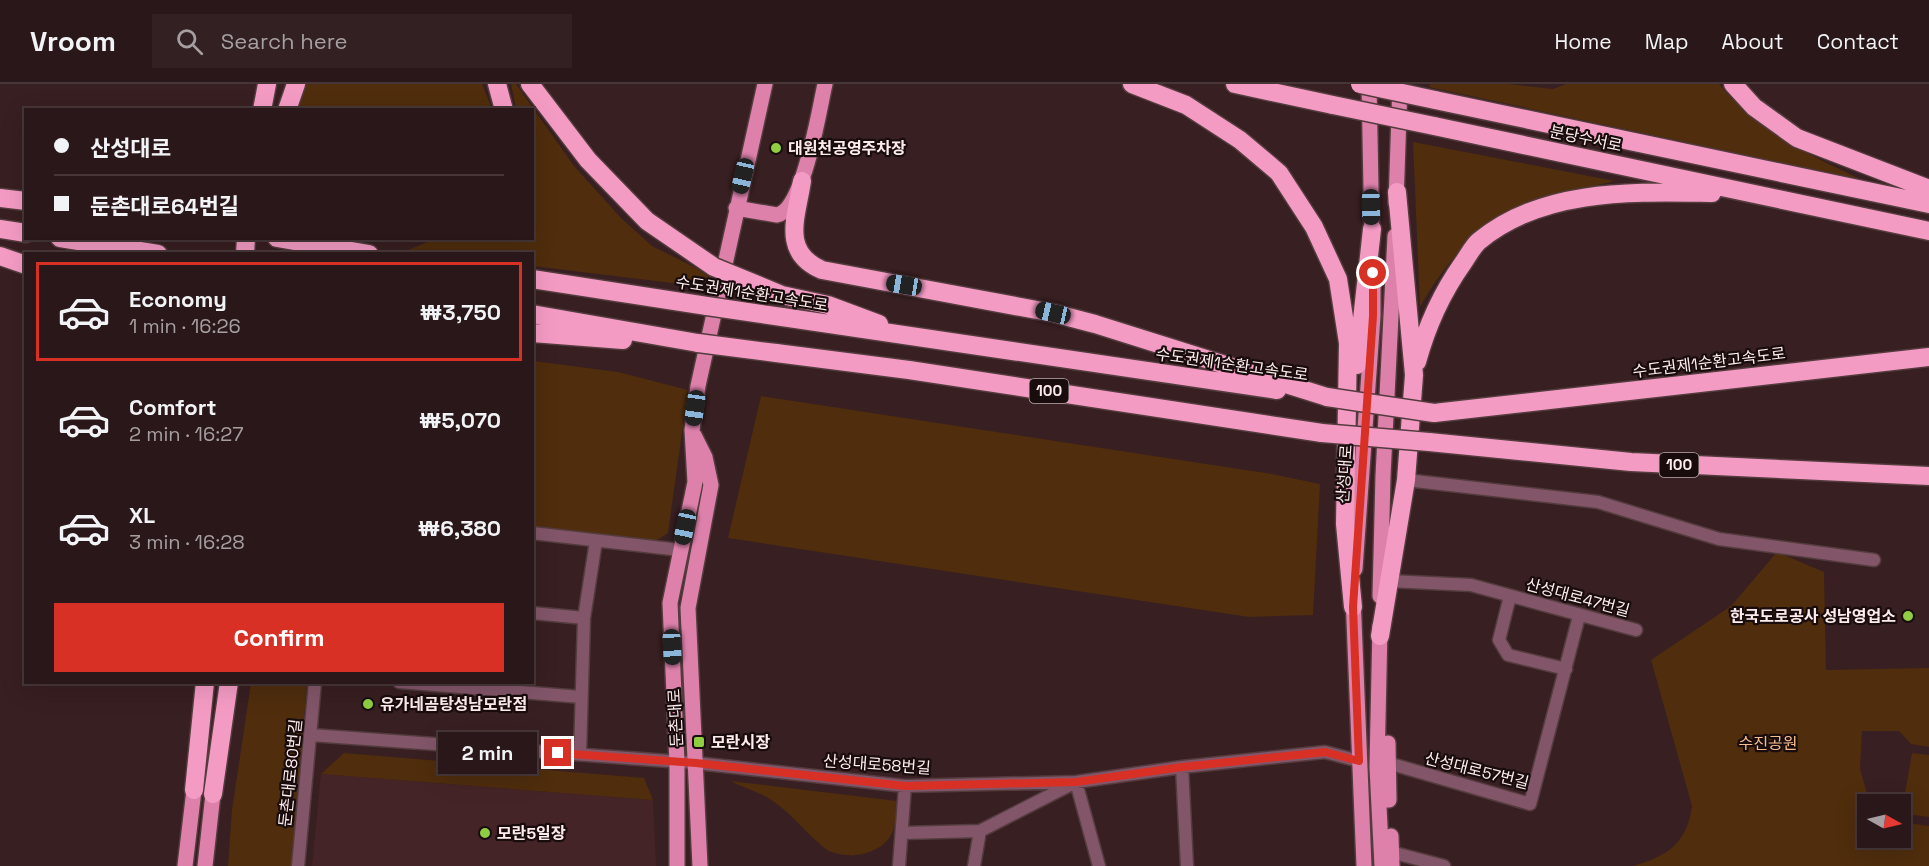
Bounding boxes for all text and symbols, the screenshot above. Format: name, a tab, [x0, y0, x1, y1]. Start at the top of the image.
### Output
search box	[152, 14, 572, 68]
text: Vroom	[30, 23, 116, 59]
icon: search	[173, 25, 206, 58]
text: Search here	[221, 27, 348, 55]
text: Home	[1554, 28, 1612, 55]
text: Map	[1645, 28, 1689, 55]
text: About	[1722, 28, 1784, 55]
text: Contact	[1817, 28, 1899, 55]
street label: 분당수서로	[1548, 121, 1624, 156]
text: 산성대로	[90, 134, 171, 162]
place label: 대원천공영주차장	[788, 138, 906, 159]
marker: 대원천공영주차장	[769, 141, 783, 155]
car	[730, 156, 756, 196]
car	[1362, 189, 1380, 225]
text: 둔촌대로64번길	[90, 192, 239, 220]
route start	[1359, 259, 1386, 286]
street label: 수도권제1순환고속도로	[674, 271, 830, 316]
car	[885, 273, 923, 297]
icon: car	[57, 285, 111, 339]
text: Economy	[129, 285, 227, 313]
text: ₩3,750	[420, 298, 501, 326]
car	[1033, 300, 1073, 326]
text: 1 min · 16:26	[129, 313, 241, 339]
street label: 수도권제1순환고속도로	[1154, 343, 1310, 386]
street label: 수도권제1순환고속도로	[1631, 343, 1787, 382]
road number: 100	[1030, 379, 1068, 403]
car	[684, 389, 706, 427]
icon: car	[57, 393, 111, 447]
text: Comfort	[129, 393, 217, 421]
text: ₩5,070	[419, 406, 501, 434]
text: 2 min · 16:27	[129, 421, 243, 447]
street label: 산성대로	[1332, 444, 1357, 504]
road number: 100	[1660, 453, 1698, 477]
icon: car	[57, 501, 111, 555]
text: XL	[129, 501, 155, 529]
car	[672, 508, 698, 546]
text: ₩6,380	[418, 514, 501, 542]
text: 3 min · 16:28	[129, 529, 245, 555]
street label: 산성대로47번길	[1524, 574, 1632, 621]
button: Confirm	[54, 603, 504, 672]
place label: 한국도로공사 성남영업소	[1730, 606, 1896, 627]
marker: 한국도로공사 성남영업소	[1901, 609, 1915, 623]
car	[662, 629, 682, 665]
street label: 둔촌대로	[663, 688, 688, 748]
place label: 유가네곰탕성남모란점	[380, 694, 527, 715]
marker: 유가네곰탕성남모란점	[361, 697, 375, 711]
street label: 둔촌대로80번길	[274, 718, 307, 828]
callout: 2 min	[438, 732, 537, 774]
place label: 모란시장	[711, 732, 770, 753]
park label: 수진공원	[1739, 733, 1797, 754]
marker: 모란시장	[692, 735, 706, 749]
route end	[544, 739, 571, 766]
text: 2 min	[462, 740, 513, 766]
street label: 산성대로57번길	[1423, 747, 1531, 794]
street label: 산성대로58번길	[822, 750, 932, 779]
north arrow	[1857, 794, 1911, 848]
map controls	[1857, 794, 1911, 848]
place label: 모란5일장	[497, 823, 566, 844]
marker: 모란5일장	[478, 826, 492, 840]

